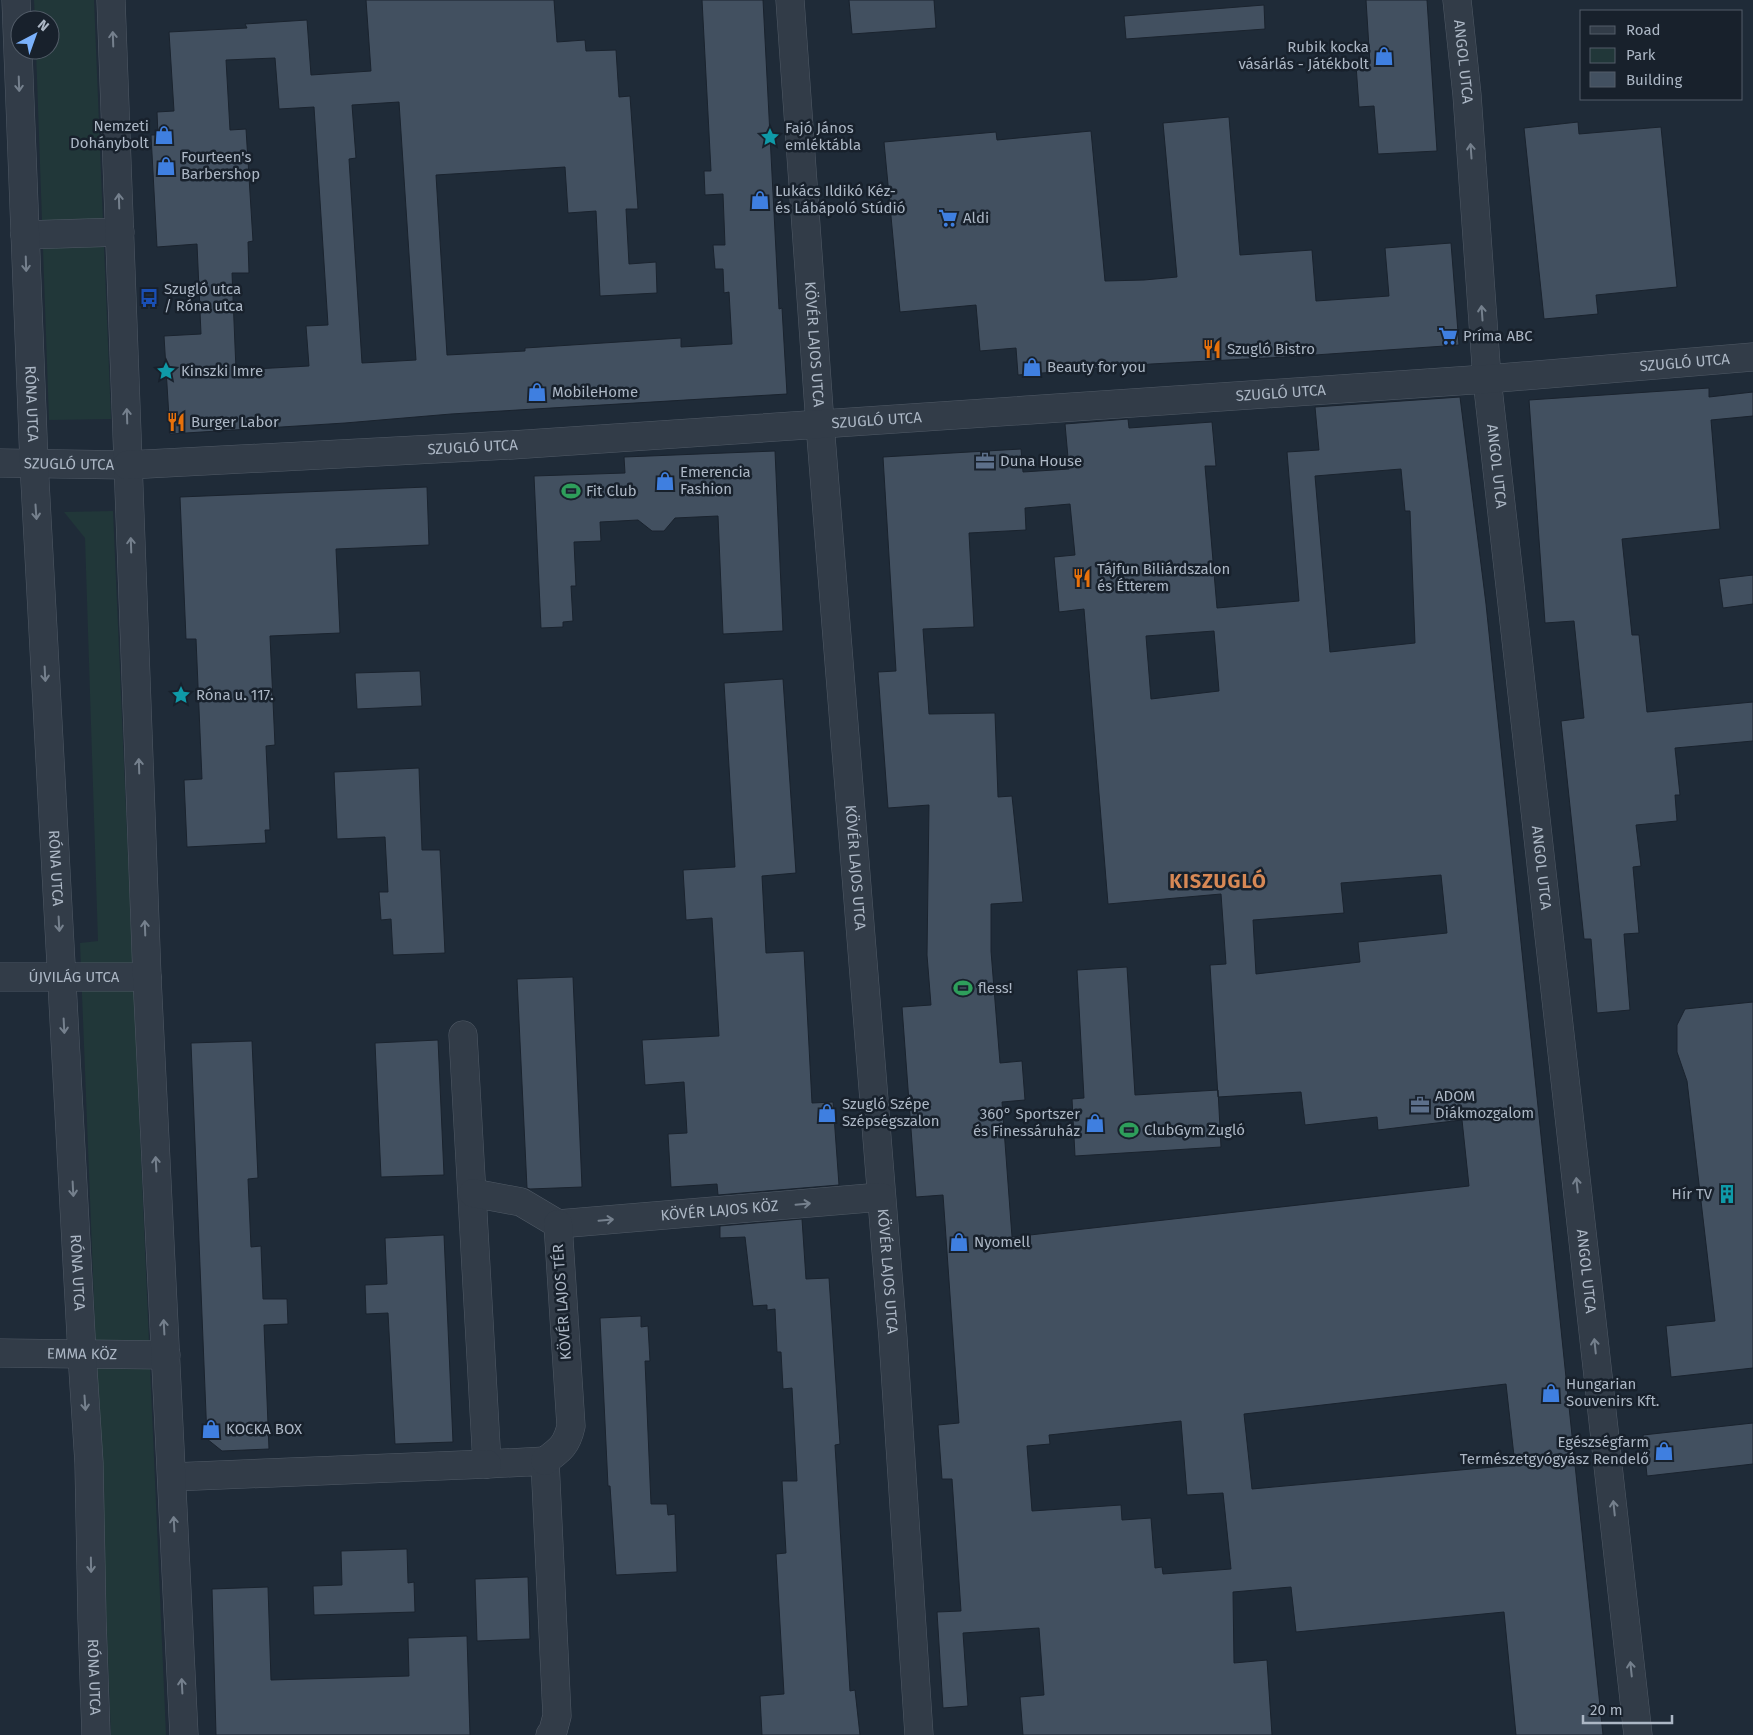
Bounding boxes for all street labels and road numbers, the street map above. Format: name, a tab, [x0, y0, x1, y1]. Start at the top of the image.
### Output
street label: ANGOL UTCA	[1450, 19, 1477, 105]
street label: KÖVÉR LAJOS UTCA	[801, 281, 828, 408]
street label: SZUGLÓ UTCA	[1639, 350, 1731, 375]
street label: RÓNA UTCA	[21, 365, 42, 443]
street label: SZUGLÓ UTCA	[1235, 381, 1327, 405]
street label: SZUGLÓ UTCA	[831, 408, 923, 432]
street label: ANGOL UTCA	[1483, 423, 1510, 510]
street label: SZUGLÓ UTCA	[427, 436, 519, 458]
street label: SZUGLÓ UTCA	[24, 454, 115, 474]
street label: KÖVÉR LAJOS UTCA	[841, 804, 869, 931]
street label: ANGOL UTCA	[1528, 825, 1555, 911]
street label: RÓNA UTCA	[45, 829, 67, 907]
street label: ÚJVILÁG UTCA	[29, 968, 120, 986]
street label: KÖVÉR LAJOS KÖZ	[660, 1197, 779, 1224]
street label: KÖVÉR LAJOS UTCA	[874, 1208, 902, 1335]
street label: ANGOL UTCA	[1573, 1228, 1600, 1315]
street label: RÓNA UTCA	[67, 1234, 89, 1311]
street label: KÖVÉR LAJOS TÉR	[549, 1243, 575, 1361]
street label: EMMA KÖZ	[47, 1345, 117, 1363]
street label: RÓNA UTCA	[84, 1639, 104, 1716]

